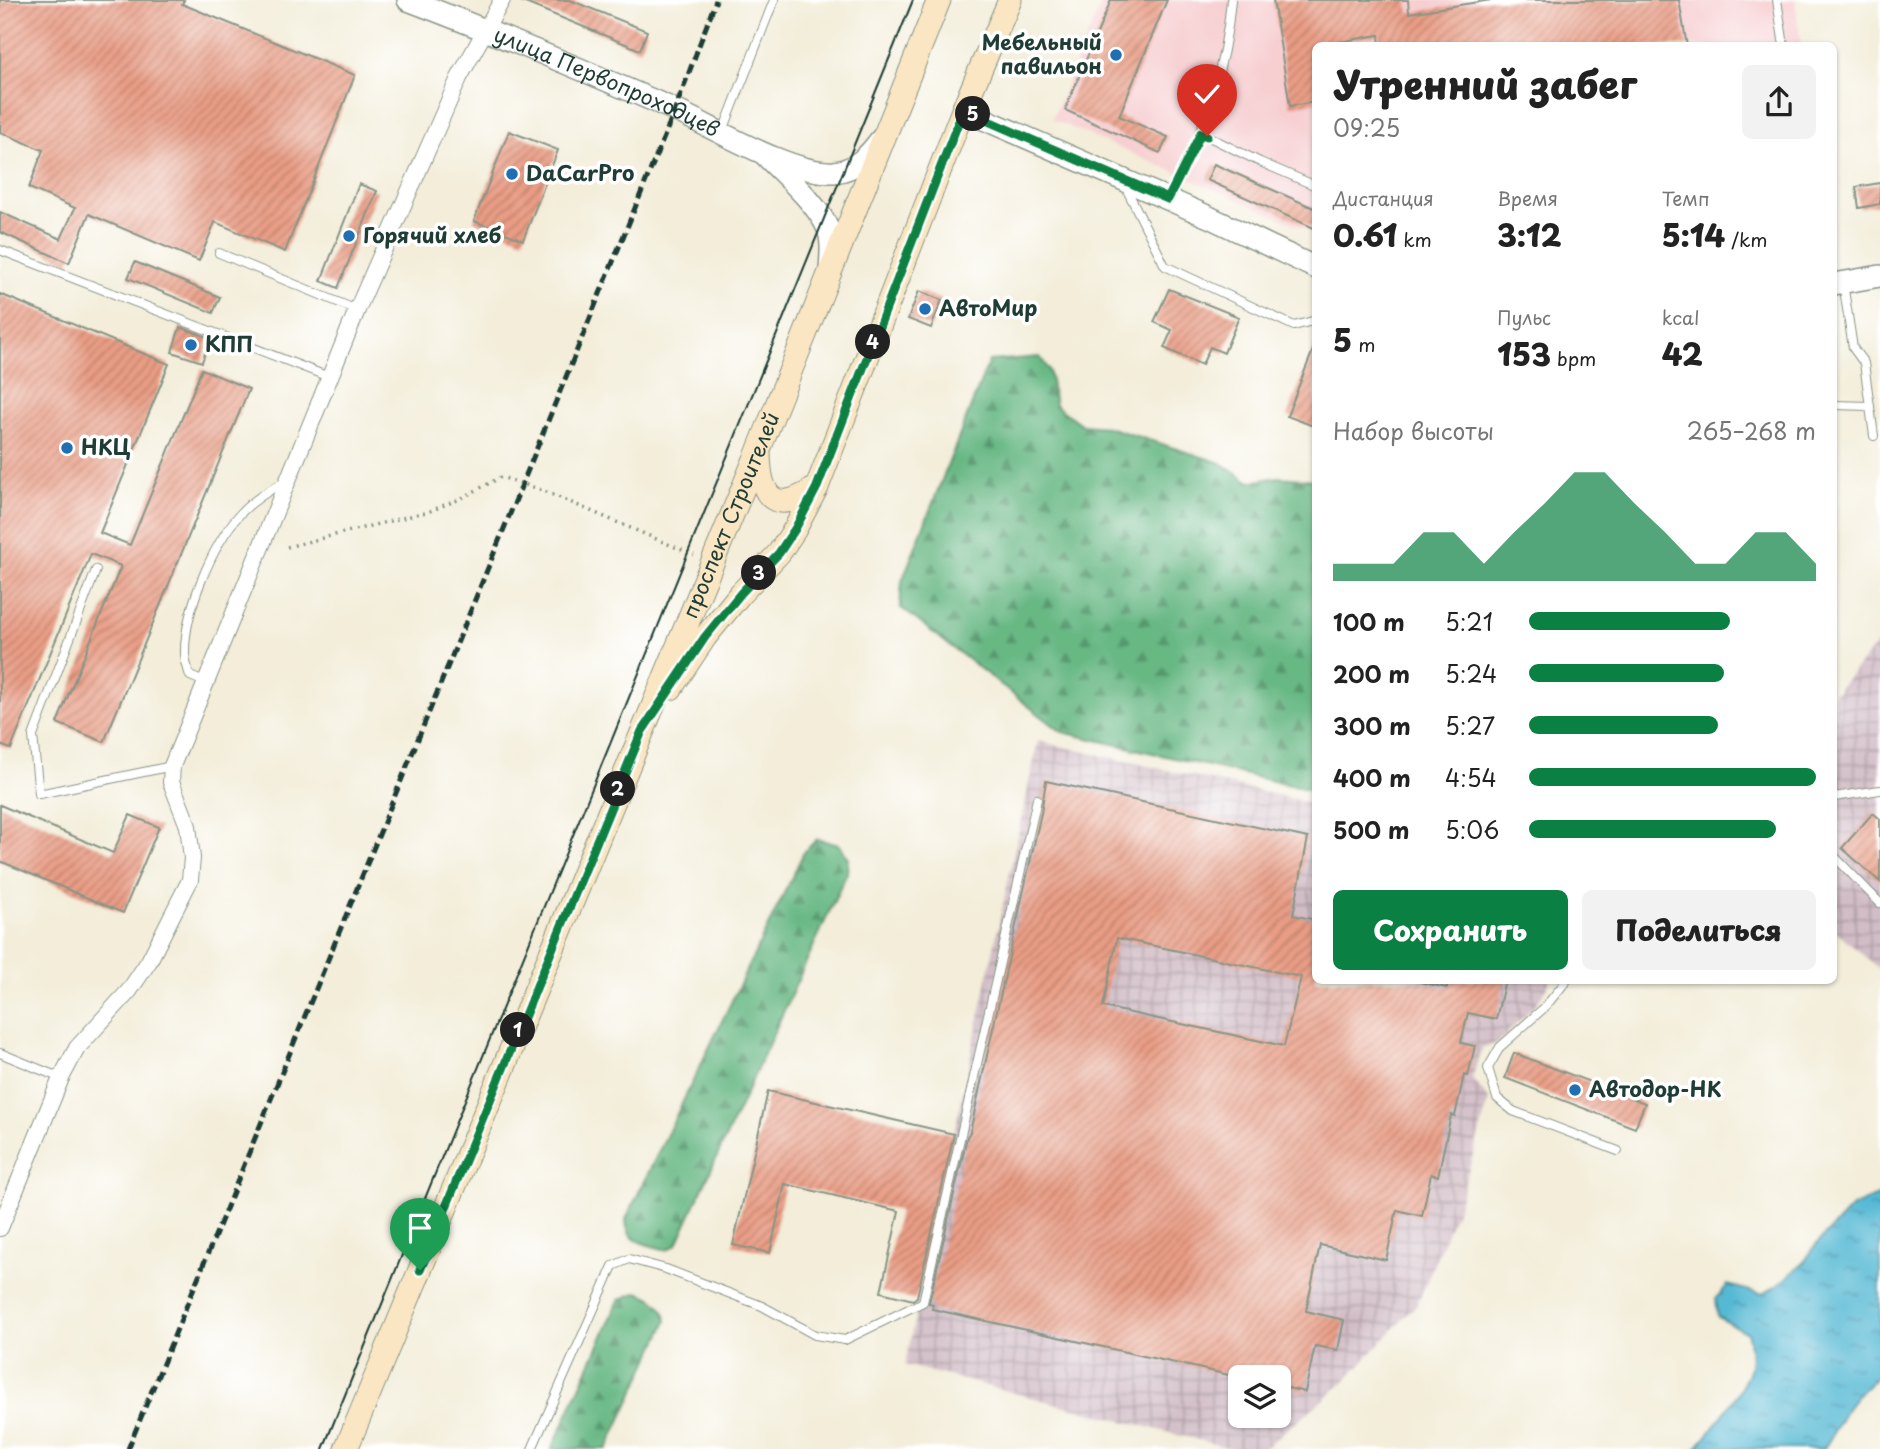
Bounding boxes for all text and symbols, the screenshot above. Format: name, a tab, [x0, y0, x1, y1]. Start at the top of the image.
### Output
street label: улица Первопроходцев	[489, 17, 726, 144]
place label: Мебельный павильон	[982, 25, 1102, 81]
marker: Мебельный павильон	[1108, 47, 1124, 63]
text: Утренний забег	[1333, 55, 1637, 112]
pin	[1177, 64, 1237, 136]
button: share	[1742, 65, 1816, 139]
icon: check	[1188, 75, 1226, 113]
pin: 5	[956, 96, 990, 132]
text: 5	[966, 99, 979, 127]
text: 09:25	[1333, 110, 1400, 145]
place label: DaCarPro	[526, 156, 634, 188]
marker: DaCarPro	[504, 166, 520, 182]
text: Дистанция	[1333, 184, 1434, 212]
text: Время	[1497, 184, 1558, 212]
text: Темп	[1662, 184, 1710, 212]
text: 0.61	[1333, 212, 1397, 257]
text: 3:12	[1497, 212, 1561, 257]
text: 5:14	[1662, 212, 1725, 257]
place label: Горячий хлеб	[363, 218, 502, 250]
text: km	[1397, 225, 1432, 253]
text: /km	[1725, 225, 1768, 253]
marker: Горячий хлеб	[341, 228, 357, 244]
place label: АвтоМир	[939, 291, 1038, 323]
marker: АвтоМир	[917, 301, 933, 317]
text: Пульс	[1497, 303, 1551, 331]
text: kcal	[1662, 303, 1700, 331]
text: 5	[1333, 317, 1352, 362]
pin: 4	[856, 324, 890, 360]
place label: КПП	[205, 327, 253, 359]
text: 4	[866, 327, 879, 355]
text: m	[1352, 330, 1376, 358]
text: 153	[1497, 331, 1551, 376]
text: 42	[1662, 331, 1703, 376]
marker: КПП	[183, 337, 199, 353]
text: bpm	[1551, 344, 1596, 372]
street label: проспект Строителей	[673, 407, 786, 623]
text: Набор высоты	[1333, 413, 1494, 448]
text: 265–268 m	[1687, 413, 1816, 448]
place label: НКЦ	[81, 430, 131, 462]
marker: НКЦ	[59, 440, 75, 456]
pin: 3	[742, 556, 776, 590]
text: 3	[752, 558, 765, 586]
text: 100 m	[1333, 604, 1405, 639]
text: 5:21	[1445, 604, 1493, 639]
text: 200 m	[1333, 656, 1410, 691]
text: 5:24	[1445, 656, 1497, 691]
text: 300 m	[1333, 708, 1411, 743]
text: 5:27	[1445, 708, 1495, 743]
text: 400 m	[1333, 760, 1411, 795]
text: 4:54	[1445, 760, 1497, 795]
pin: 2	[600, 772, 636, 806]
text: 2	[611, 774, 624, 802]
text: 500 m	[1333, 812, 1410, 847]
text: 5:06	[1445, 812, 1499, 847]
button: Сохранить	[1333, 890, 1568, 970]
button: Поделиться	[1582, 890, 1816, 970]
pin: 1	[500, 1012, 536, 1048]
text: 1	[513, 1015, 522, 1043]
place label: Автодор-НК	[1589, 1072, 1722, 1104]
marker: Автодор-НК	[1567, 1082, 1583, 1098]
pin	[390, 1198, 450, 1270]
icon: arrive	[401, 1209, 439, 1247]
map controls	[1228, 1365, 1291, 1428]
button: layers	[1228, 1365, 1291, 1428]

